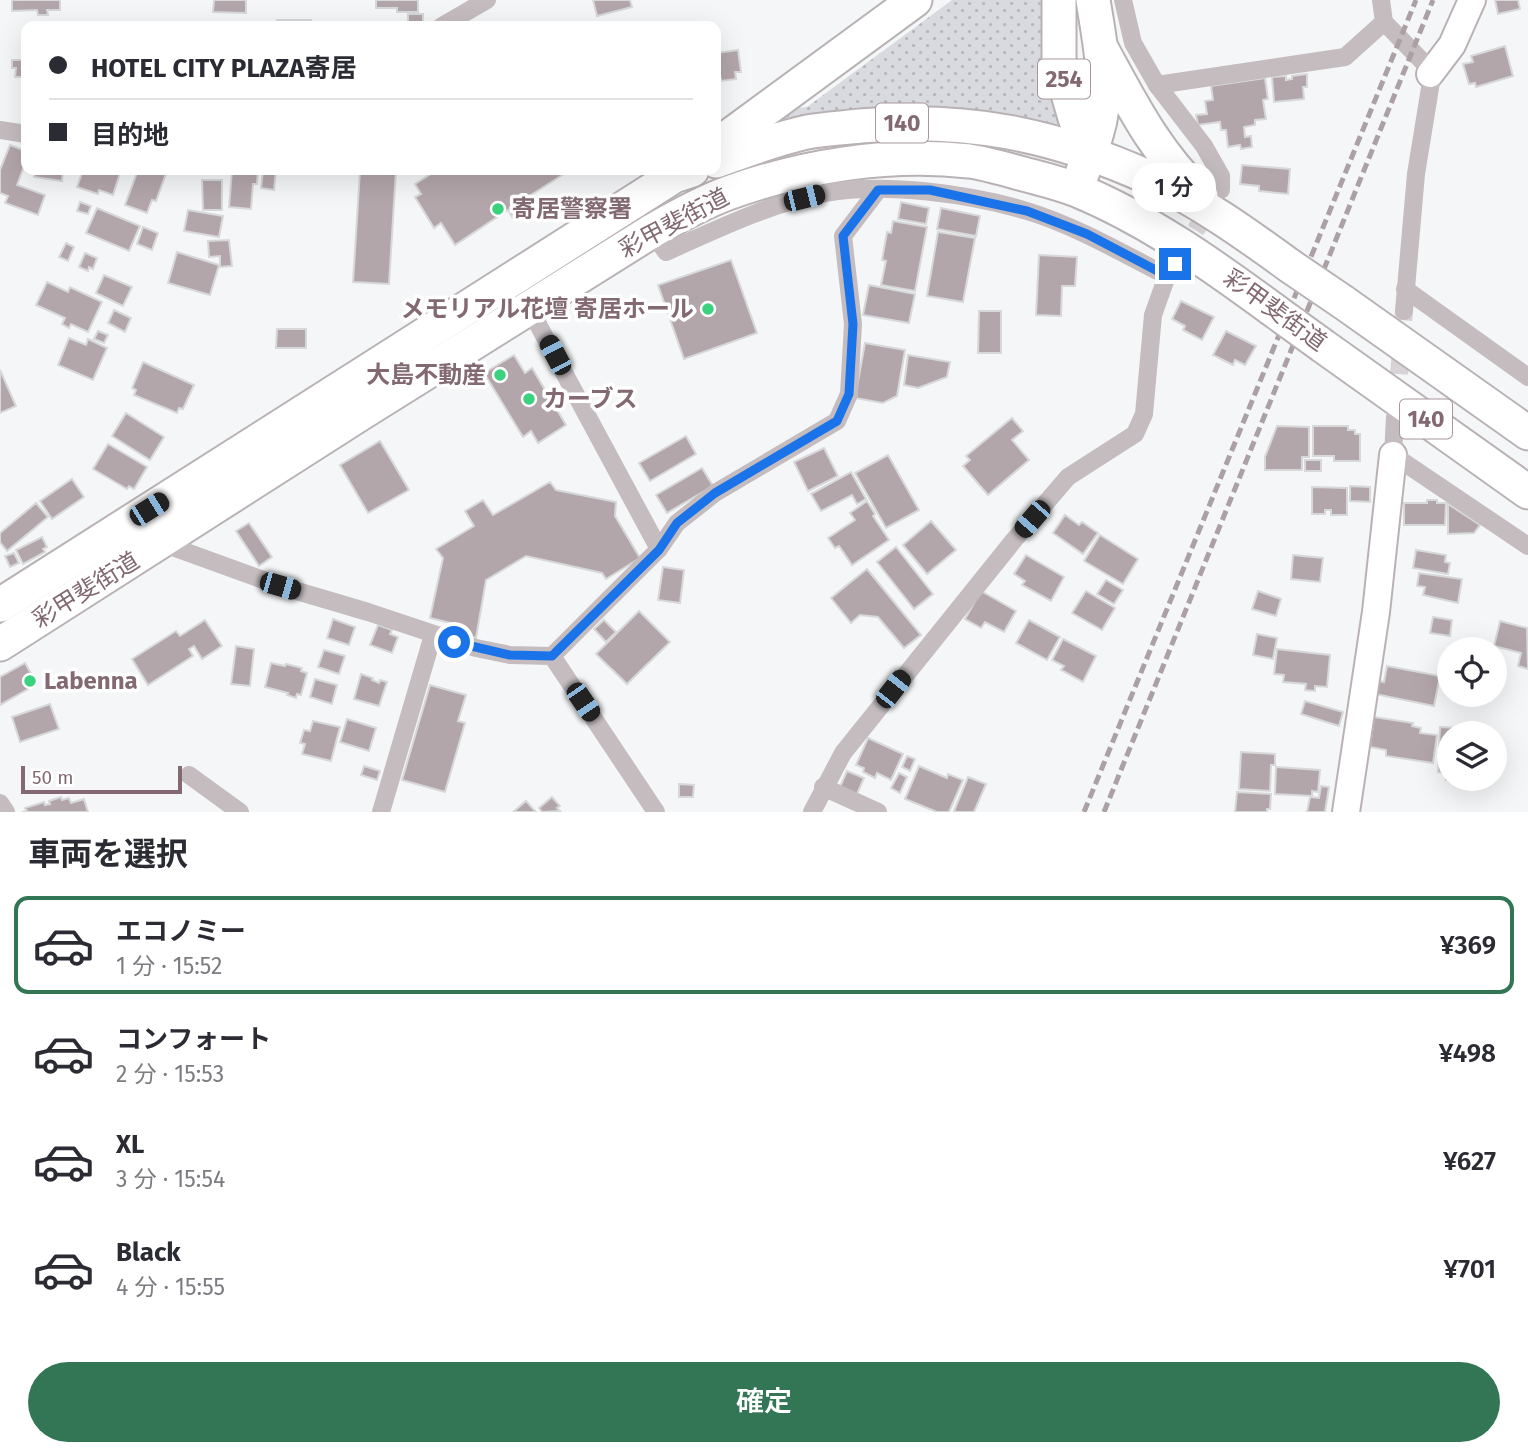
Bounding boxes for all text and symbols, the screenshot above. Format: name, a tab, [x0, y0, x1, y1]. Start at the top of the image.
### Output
text: HOTEL CITY PLAZA寄居	[91, 53, 357, 84]
road number: 254	[1038, 60, 1090, 99]
road number: 140	[876, 104, 928, 142]
text: 目的地	[91, 120, 169, 151]
callout: 1 分	[1133, 162, 1217, 212]
text: 1 分	[1154, 173, 1194, 201]
street label: 彩甲斐街道	[614, 182, 734, 264]
car	[782, 183, 827, 213]
place label: 寄居警察署	[512, 195, 632, 223]
marker: 寄居警察署	[490, 201, 506, 217]
route end	[1159, 248, 1191, 280]
street label: 彩甲斐街道	[1218, 263, 1332, 357]
place label: メモリアル花壇 寄居ホール	[401, 295, 694, 323]
marker: メモリアル花壇 寄居ホール	[700, 301, 716, 317]
car	[536, 332, 575, 378]
place label: 大島不動産	[366, 361, 486, 389]
marker: 大島不動産	[492, 367, 508, 383]
place label: カーブス	[543, 385, 638, 413]
marker: カーブス	[521, 391, 537, 407]
road number: 140	[1400, 400, 1452, 438]
car	[126, 489, 173, 529]
car	[1011, 496, 1054, 542]
street label: 彩甲斐街道	[28, 546, 144, 634]
car	[257, 570, 304, 602]
route start	[438, 626, 470, 658]
map controls	[1437, 637, 1507, 791]
button: locate	[1437, 637, 1507, 707]
car	[872, 666, 915, 712]
place label: Labenna	[44, 667, 138, 695]
marker: Labenna	[22, 673, 38, 689]
car	[563, 679, 604, 725]
button: layers	[1437, 721, 1507, 791]
scale bar	[21, 763, 182, 795]
text: 50 m	[32, 766, 73, 789]
text: 車両を選択	[28, 835, 188, 873]
icon: car	[32, 914, 95, 977]
text: エコノミー	[116, 916, 246, 947]
text: ¥369	[1440, 930, 1496, 961]
text: 1 分 · 15:52	[116, 952, 223, 980]
icon: car	[32, 1022, 95, 1085]
text: コンフォート	[116, 1024, 271, 1055]
text: ¥498	[1439, 1038, 1496, 1069]
text: 2 分 · 15:53	[116, 1060, 224, 1088]
text: XL	[116, 1129, 144, 1160]
icon: car	[32, 1130, 95, 1193]
text: ¥627	[1443, 1146, 1496, 1177]
text: 3 分 · 15:54	[116, 1165, 225, 1193]
text: Black	[116, 1237, 181, 1268]
icon: car	[32, 1238, 95, 1301]
text: ¥701	[1443, 1254, 1496, 1285]
text: 4 分 · 15:55	[116, 1273, 225, 1301]
button: 確定	[28, 1362, 1500, 1442]

